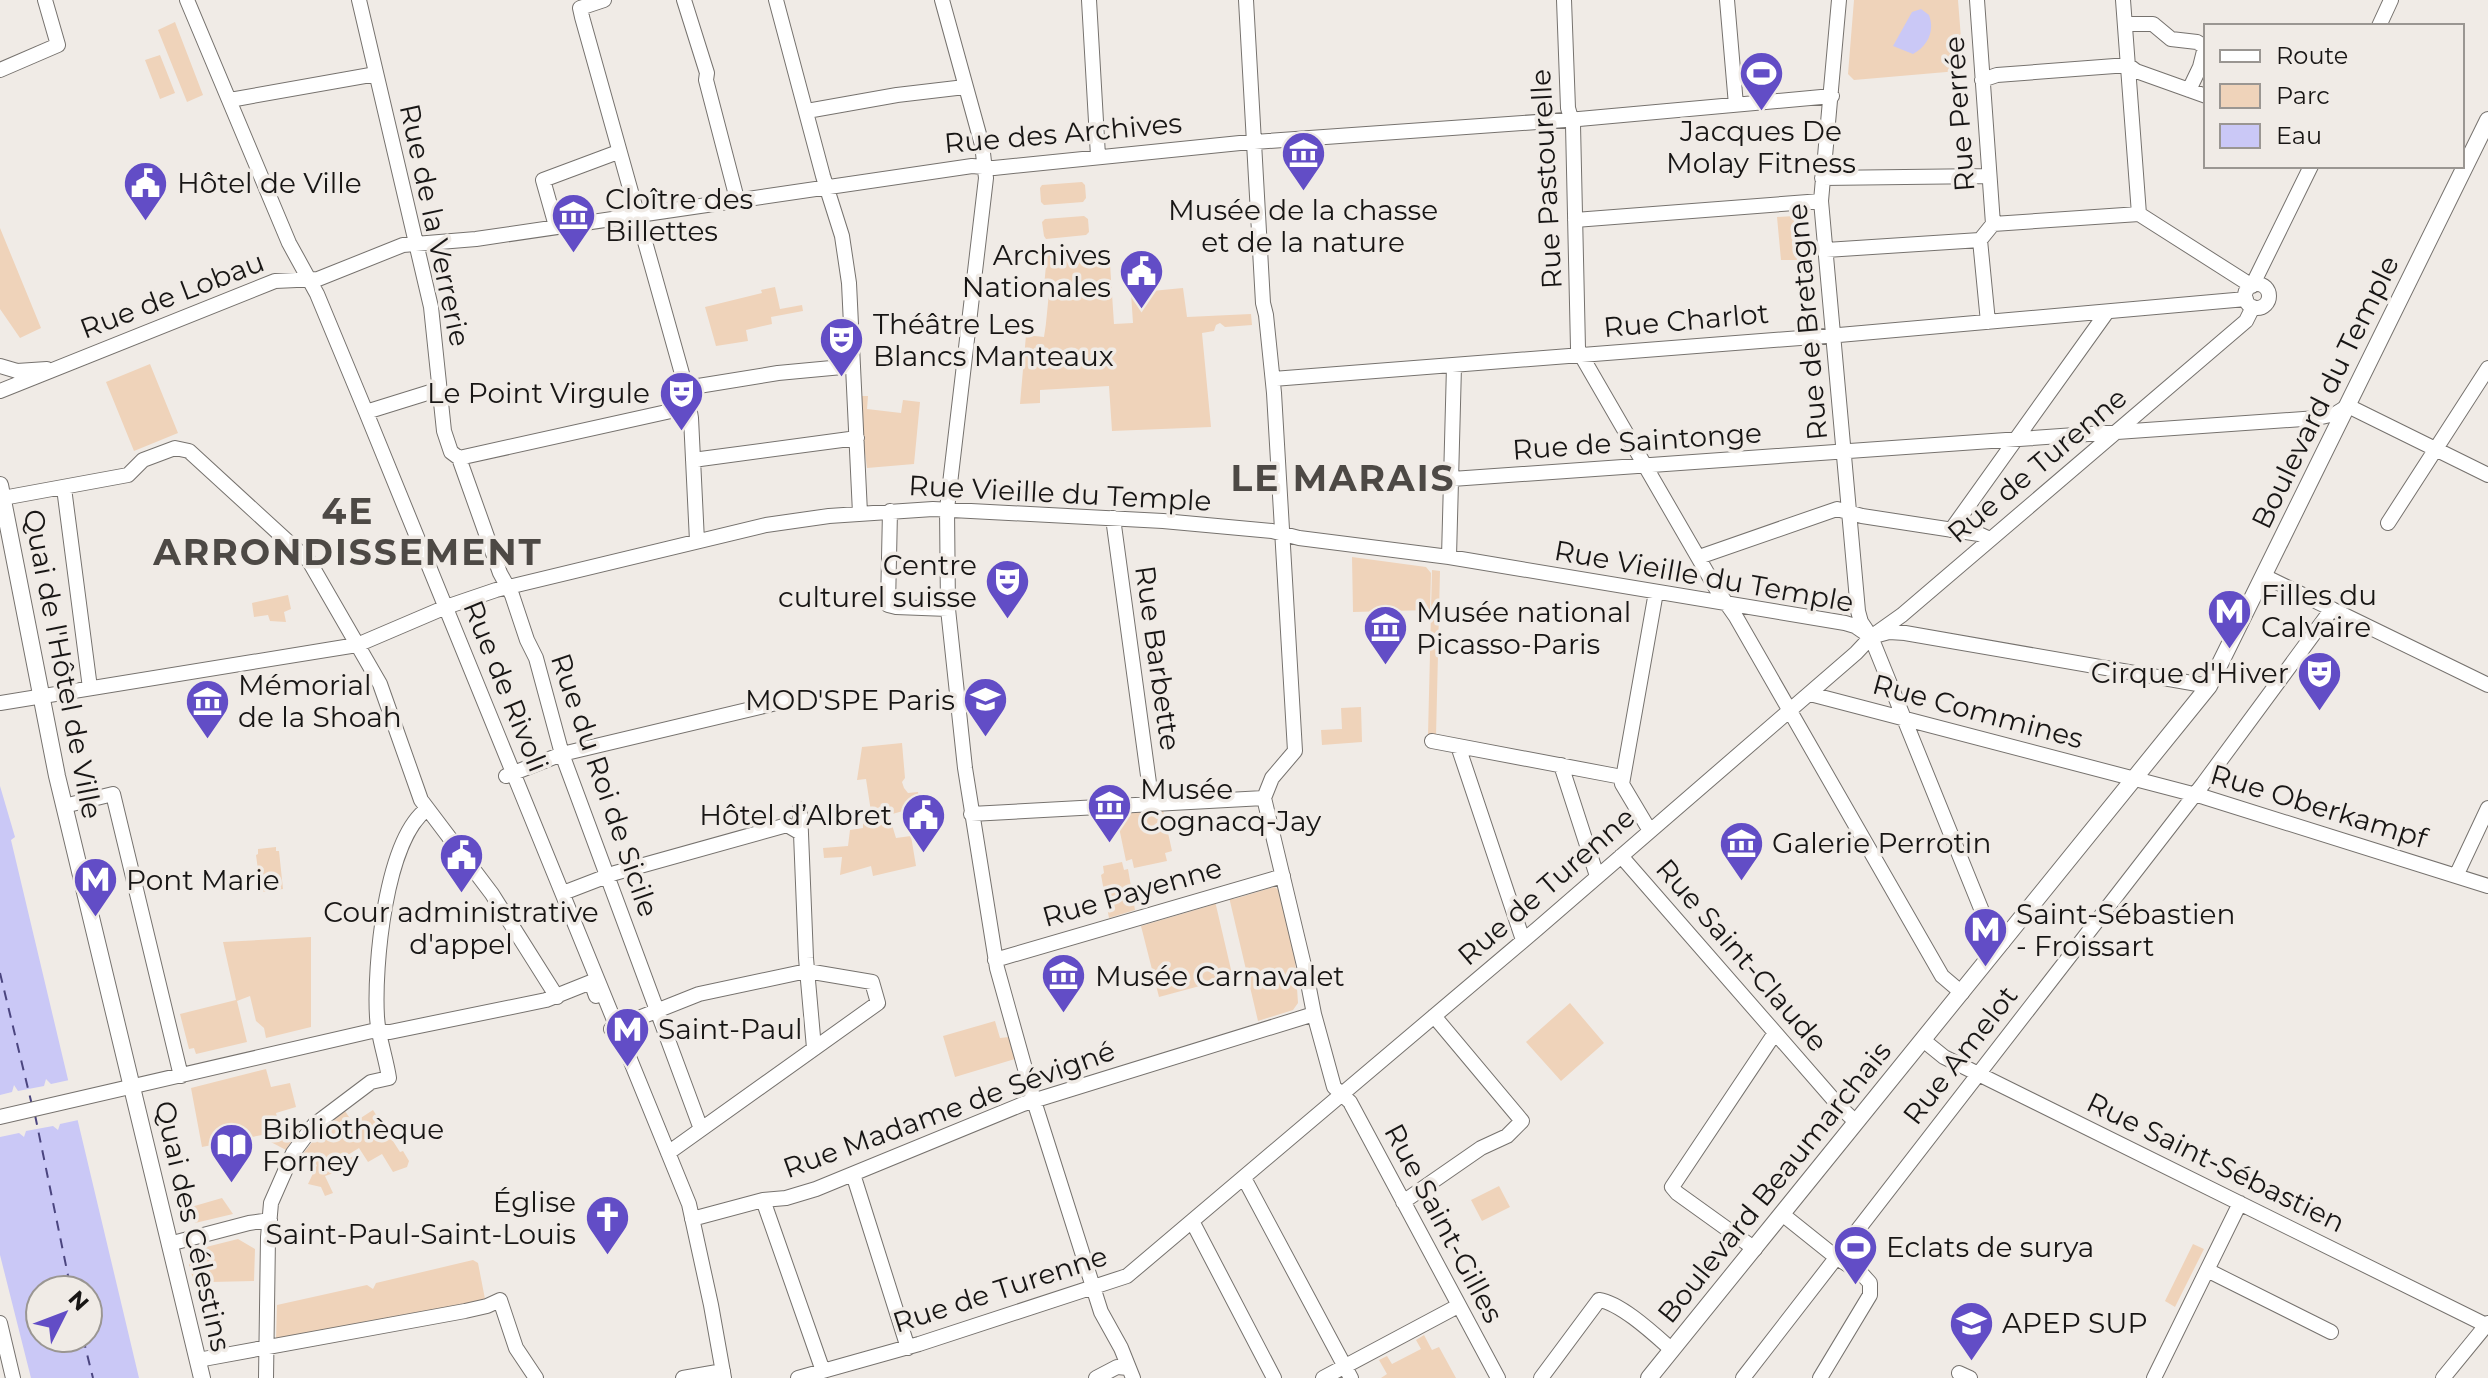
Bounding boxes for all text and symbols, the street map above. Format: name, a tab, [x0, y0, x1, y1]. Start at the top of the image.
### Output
legend	[2204, 24, 2464, 168]
street label: Rue Perrée	[1937, 35, 1981, 193]
text: Route	[2276, 41, 2348, 70]
sports icon: Jacques De Molay Fitness	[1737, 50, 1785, 113]
street label: Rue Pastourelle	[1523, 68, 1569, 290]
text: Parc	[2276, 81, 2330, 110]
street label: Rue de la Verrerie	[393, 101, 477, 349]
street label: Rue des Archives	[943, 106, 1183, 160]
place label: Jacques De Molay Fitness	[1666, 114, 1856, 180]
text: Eau	[2276, 121, 2322, 150]
museum icon: Musée de la chasse et de la nature	[1279, 129, 1327, 192]
public building icon: Hôtel de Ville	[122, 159, 170, 222]
place label: Hôtel de Ville	[177, 166, 362, 200]
place label: Cloître des Billettes	[605, 182, 753, 248]
museum icon: Cloître des Billettes	[550, 191, 598, 254]
place label: Musée de la chasse et de la nature	[1168, 193, 1438, 259]
street label: Rue de Bretagne	[1780, 202, 1834, 442]
place label: Archives Nationales	[962, 238, 1111, 304]
street label: Rue de Lobau	[75, 244, 269, 346]
public building icon: Archives Nationales	[1118, 247, 1166, 310]
street label: Boulevard du Temple	[2244, 250, 2406, 534]
street label: Rue Charlot	[1602, 296, 1770, 344]
place label: Théâtre Les Blancs Manteaux	[873, 307, 1114, 373]
theatre icon: Théâtre Les Blancs Manteaux	[818, 316, 866, 379]
theatre icon: Le Point Virgule	[657, 369, 705, 432]
place label: Le Point Virgule	[427, 376, 650, 410]
street label: Rue de Turenne	[1940, 380, 2134, 550]
street label: Rue de Saintonge	[1511, 415, 1763, 467]
district label: LE MARAIS	[1231, 456, 1455, 500]
street label: Rue Vieille du Temple	[908, 468, 1212, 518]
district label: 4E ARRONDISSEMENT	[152, 489, 543, 574]
street label: Quai de l'Hôtel de Ville	[16, 506, 110, 822]
street label: Rue Vieille du Temple	[1552, 533, 1856, 619]
place label: Centre culturel suisse	[778, 548, 977, 614]
theatre icon: Centre culturel suisse	[984, 557, 1032, 620]
street label: Rue Barbette	[1128, 563, 1188, 753]
place label: Filles du Calvaire	[2261, 578, 2377, 644]
metro station icon: Filles du Calvaire	[2206, 587, 2254, 650]
street label: Rue de Rivoli	[456, 595, 556, 777]
place label: Musée national Picasso-Paris	[1416, 595, 1631, 661]
museum icon: Musée national Picasso-Paris	[1361, 604, 1409, 667]
street label: Rue du Roi de Sicile	[544, 649, 666, 921]
theatre icon: Cirque d'Hiver	[2296, 649, 2344, 712]
place label: Cirque d'Hiver	[2091, 656, 2289, 690]
street label: Rue Commines	[1869, 667, 2087, 755]
place label: Mémorial de la Shoah	[238, 668, 402, 734]
school or university icon: MOD'SPE Paris	[962, 676, 1010, 739]
museum icon: Mémorial de la Shoah	[183, 677, 231, 740]
place label: MOD'SPE Paris	[745, 683, 955, 717]
street label: Rue Oberkampf	[2206, 757, 2433, 856]
place label: Musée Cognacq-Jay	[1140, 772, 1322, 838]
museum icon: Musée Cognacq-Jay	[1085, 781, 1133, 844]
public building icon: Hôtel d’Albret	[899, 791, 947, 854]
place label: Hôtel d’Albret	[699, 798, 892, 832]
street label: Rue de Turenne	[1450, 800, 1642, 972]
museum icon: Galerie Perrotin	[1717, 819, 1765, 882]
place label: Galerie Perrotin	[1772, 826, 1991, 860]
public building icon: Cour administrative d'appel	[437, 831, 485, 894]
street label: Rue Payenne	[1038, 850, 1226, 934]
street label: Rue Saint-Claude	[1649, 852, 1835, 1058]
metro station icon: Pont Marie	[71, 856, 119, 919]
place label: Pont Marie	[126, 863, 280, 897]
place label: Cour administrative d'appel	[323, 895, 599, 961]
place label: Saint-Sébastien - Froissart	[2016, 897, 2235, 963]
metro station icon: Saint-Sébastien - Froissart	[1961, 906, 2009, 969]
museum icon: Musée Carnavalet	[1040, 952, 1088, 1015]
place label: Musée Carnavalet	[1095, 959, 1345, 993]
street label: Rue Amelot	[1895, 979, 2025, 1131]
metro station icon: Saint-Paul	[603, 1005, 651, 1068]
place label: Saint-Paul	[658, 1012, 803, 1046]
street label: Rue Madame de Sévigné	[778, 1033, 1120, 1185]
street label: Boulevard Beaumarchais	[1650, 1034, 1898, 1330]
street label: Rue Saint-Sébastien	[2081, 1085, 2351, 1239]
street label: Quai des Célestins	[148, 1097, 238, 1355]
place label: Bibliothèque Forney	[262, 1112, 444, 1178]
street label: Rue Saint-Gilles	[1377, 1118, 1511, 1328]
library icon: Bibliothèque Forney	[207, 1121, 255, 1184]
place label: Église Saint-Paul-Saint-Louis	[265, 1185, 576, 1251]
church icon: Église Saint-Paul-Saint-Louis	[583, 1194, 631, 1257]
sports icon: Eclats de surya	[1831, 1223, 1879, 1286]
place label: Eclats de surya	[1886, 1230, 2094, 1264]
street label: Rue de Turenne	[888, 1238, 1112, 1340]
north arrow	[24, 1274, 104, 1354]
text: N	[63, 1285, 94, 1317]
school or university icon: APEP SUP	[1947, 1299, 1995, 1362]
place label: APEP SUP	[2002, 1306, 2148, 1340]

